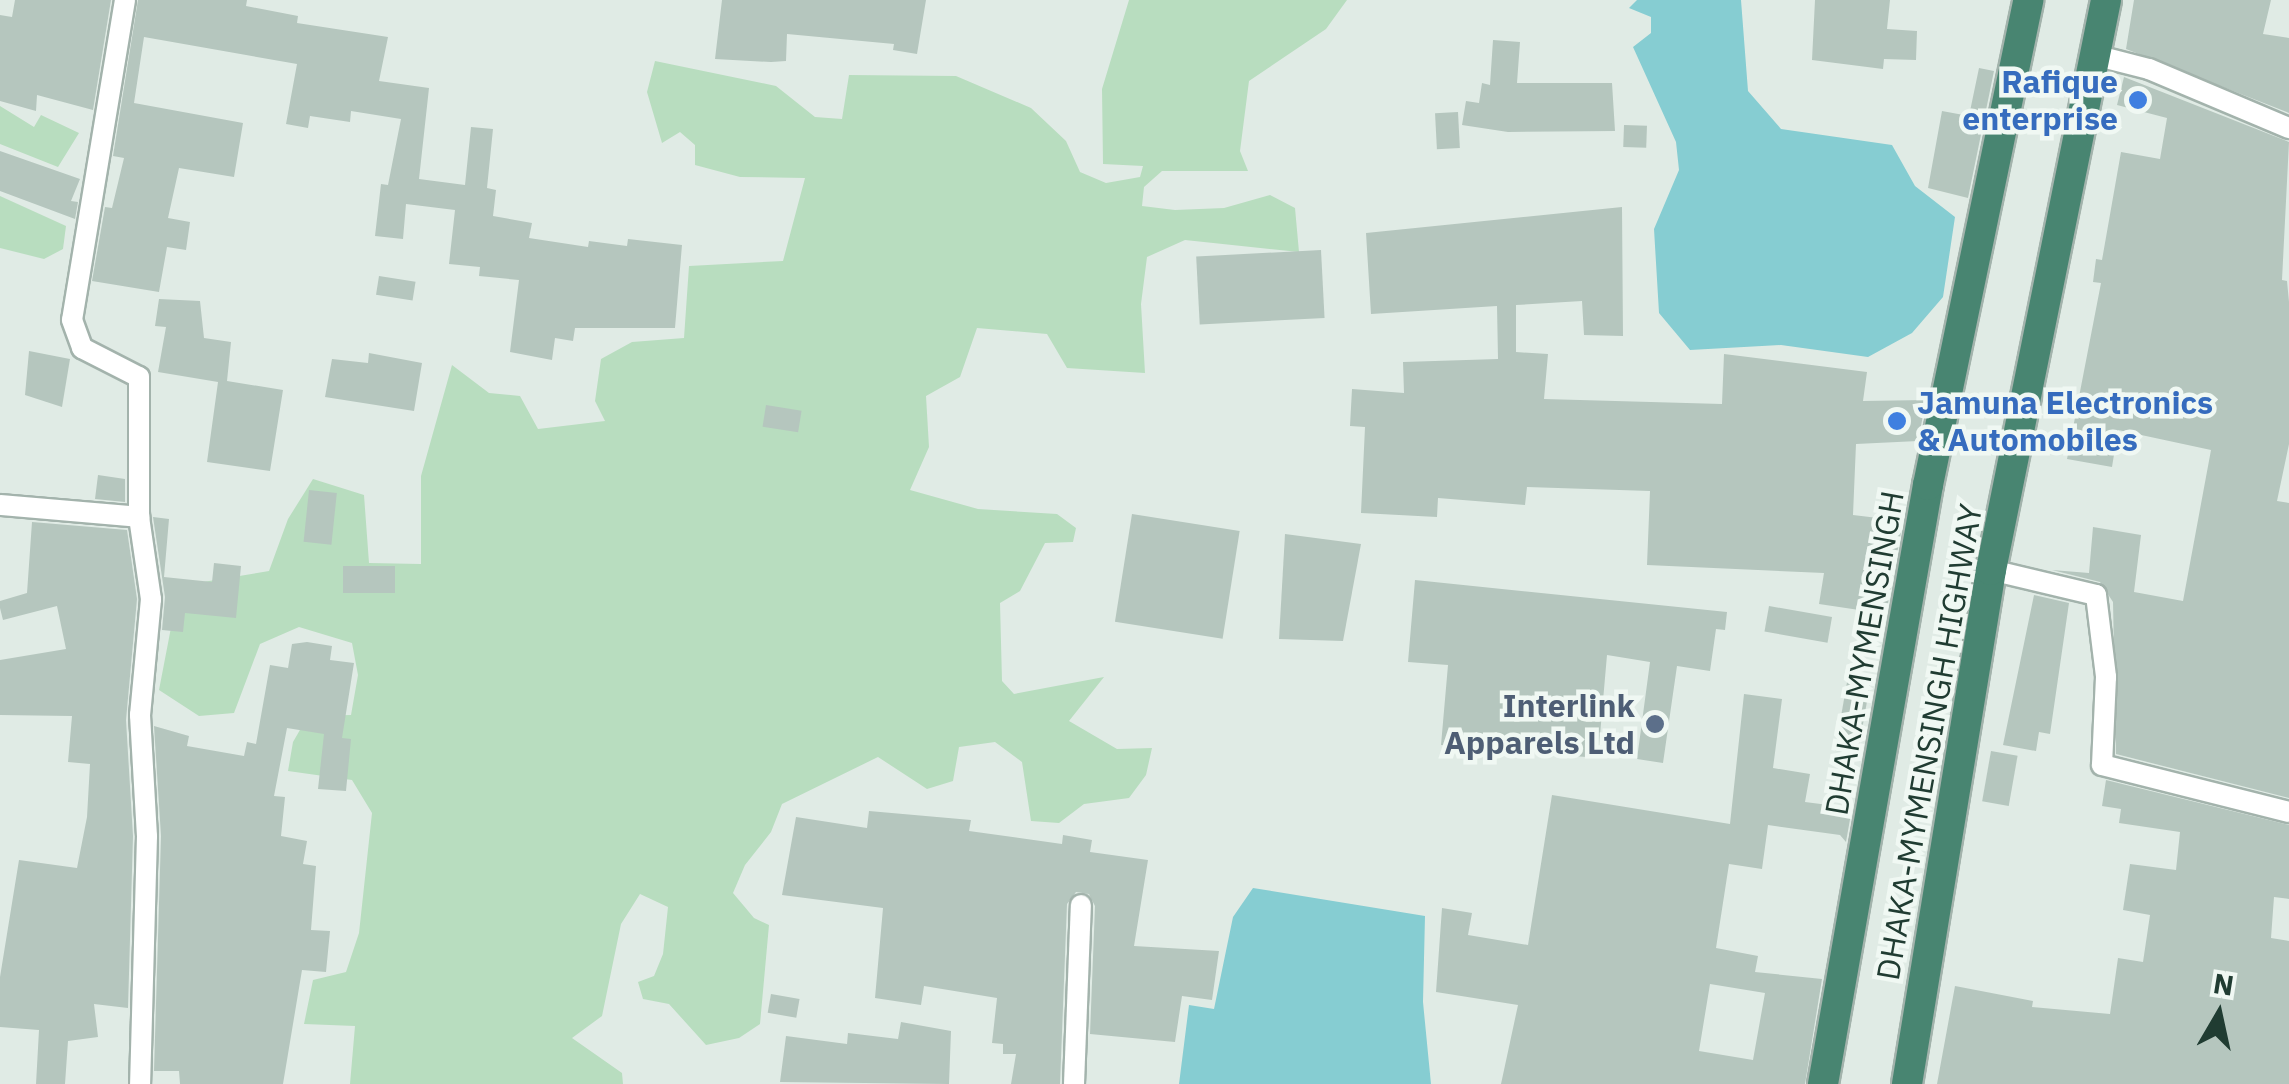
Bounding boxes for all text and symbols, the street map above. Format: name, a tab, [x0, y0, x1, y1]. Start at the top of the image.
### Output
place label: Rafique enterprise	[1962, 63, 2118, 138]
marker: Rafique enterprise	[2127, 89, 2149, 111]
place label: Jamuna Electronics & Automobiles	[1917, 384, 2213, 459]
marker: Jamuna Electronics & Automobiles	[1886, 410, 1908, 432]
street label: DHAKA-MYMENSINGH	[1817, 488, 1911, 818]
street label: DHAKA-MYMENSINGH HIGHWAY	[1868, 501, 1990, 983]
place label: Interlink Apparels Ltd	[1444, 687, 1635, 762]
marker: Interlink Apparels Ltd	[1644, 713, 1666, 735]
north arrow	[2169, 964, 2269, 1064]
text: N	[2211, 964, 2237, 1004]

